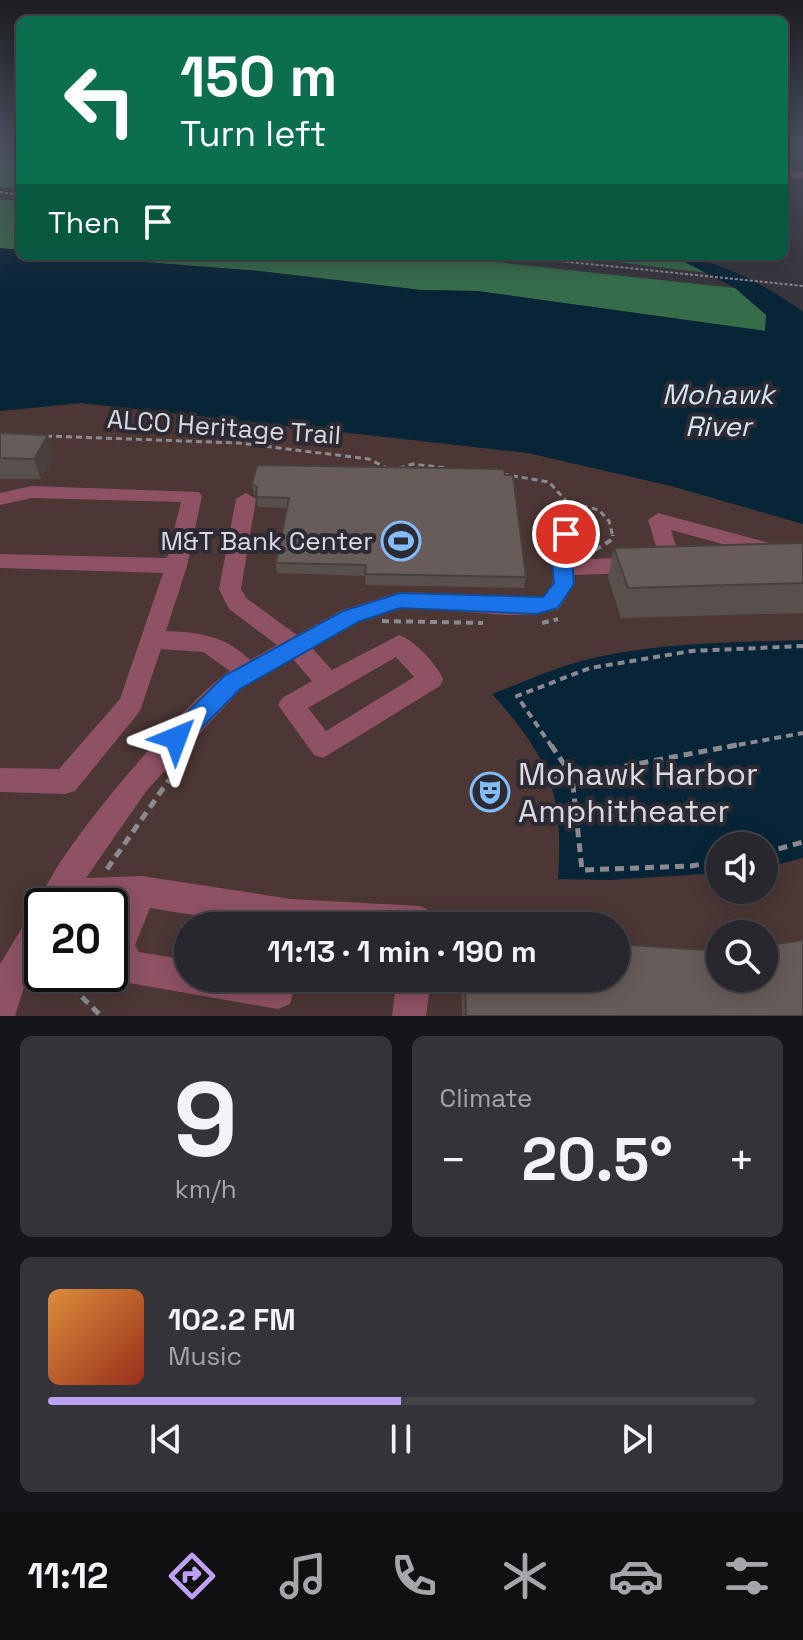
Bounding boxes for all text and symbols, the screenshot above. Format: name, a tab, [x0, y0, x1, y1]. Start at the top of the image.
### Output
text: 150 m	[180, 41, 337, 112]
icon: left	[48, 48, 152, 152]
text: Turn left	[180, 111, 327, 157]
icon: arrive	[136, 200, 180, 244]
text: Then	[48, 203, 120, 242]
water label: Mohawk River	[662, 376, 777, 444]
street label: ALCO Heritage Trail	[106, 402, 342, 452]
pin	[532, 500, 600, 568]
icon: arrive	[544, 512, 588, 556]
sports icon: M&T Bank Center	[380, 520, 422, 562]
place label: M&T Bank Center	[160, 524, 373, 558]
position arrow	[134, 696, 218, 780]
place label: Mohawk Harbor Amphitheater	[518, 754, 758, 831]
theatre icon: Mohawk Harbor Amphitheater	[469, 771, 511, 813]
map controls	[706, 832, 778, 992]
button: sound	[706, 832, 778, 904]
speed limit sign: 20	[24, 888, 128, 992]
button: search	[706, 920, 778, 992]
text: 11:13 · 1 min · 190 m	[267, 932, 537, 971]
text: 9	[174, 1054, 238, 1186]
text: Climate	[440, 1081, 532, 1115]
text: 20.5°	[522, 1121, 673, 1198]
text: −	[440, 1132, 467, 1188]
text: +	[728, 1132, 755, 1188]
text: km/h	[175, 1172, 237, 1206]
text: 102.2 FM	[168, 1300, 296, 1339]
text: Music	[168, 1339, 242, 1373]
icon: previous	[144, 1417, 188, 1461]
icon: pause	[379, 1417, 423, 1461]
icon: next	[615, 1417, 659, 1461]
icon: directions	[164, 1548, 220, 1604]
icon: music	[275, 1548, 331, 1604]
icon: phone	[386, 1548, 442, 1604]
icon: climate	[497, 1548, 553, 1604]
icon: car	[608, 1548, 664, 1604]
icon: filters	[719, 1548, 775, 1604]
text: 11:12	[28, 1553, 109, 1599]

